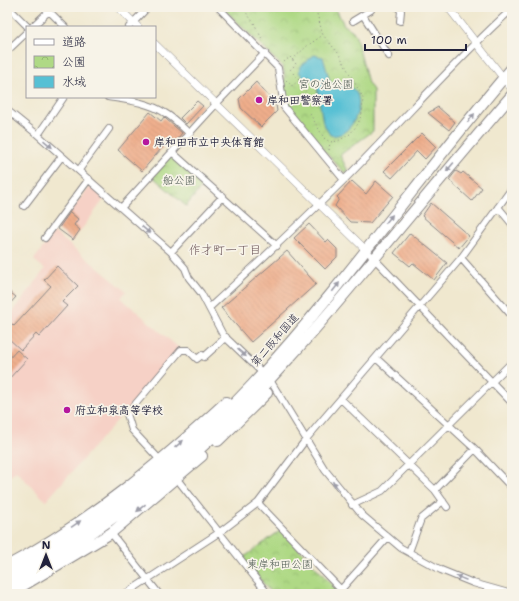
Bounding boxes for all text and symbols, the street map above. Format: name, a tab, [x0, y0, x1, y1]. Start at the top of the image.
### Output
legend	[26, 26, 156, 98]
scale bar	[365, 26, 466, 52]
text: 100 m	[371, 32, 407, 48]
text: 道路	[62, 34, 86, 50]
text: 公園	[62, 54, 86, 70]
text: 水域	[62, 74, 86, 90]
park label: 宮の池公園	[299, 77, 354, 92]
place label: 岸和田警察署	[267, 93, 333, 108]
marker: 岸和田警察署	[254, 95, 264, 105]
one-way arrow	[467, 113, 476, 124]
place label: 岸和田市立中央体育館	[154, 135, 264, 150]
marker: 岸和田市立中央体育館	[141, 137, 151, 147]
one-way arrow	[43, 139, 53, 148]
one-way arrow	[446, 162, 455, 173]
park label: 船公園	[163, 173, 196, 188]
one-way arrow	[385, 214, 394, 225]
one-way arrow	[140, 225, 151, 234]
district label: 作才町一丁目	[189, 242, 261, 258]
one-way arrow	[331, 281, 340, 292]
street label: 第二阪和国道	[248, 310, 302, 370]
one-way arrow	[236, 348, 247, 357]
place label: 府立和泉高等学校	[75, 403, 163, 418]
marker: 府立和泉高等学校	[62, 405, 72, 415]
one-way arrow	[174, 440, 183, 449]
one-way arrow	[332, 480, 340, 491]
one-way arrow	[135, 504, 146, 513]
one-way arrow	[70, 520, 82, 527]
north arrow	[26, 535, 66, 575]
text: N	[42, 538, 51, 553]
park label: 東岸和田公園	[247, 557, 313, 572]
one-way arrow	[455, 575, 467, 581]

